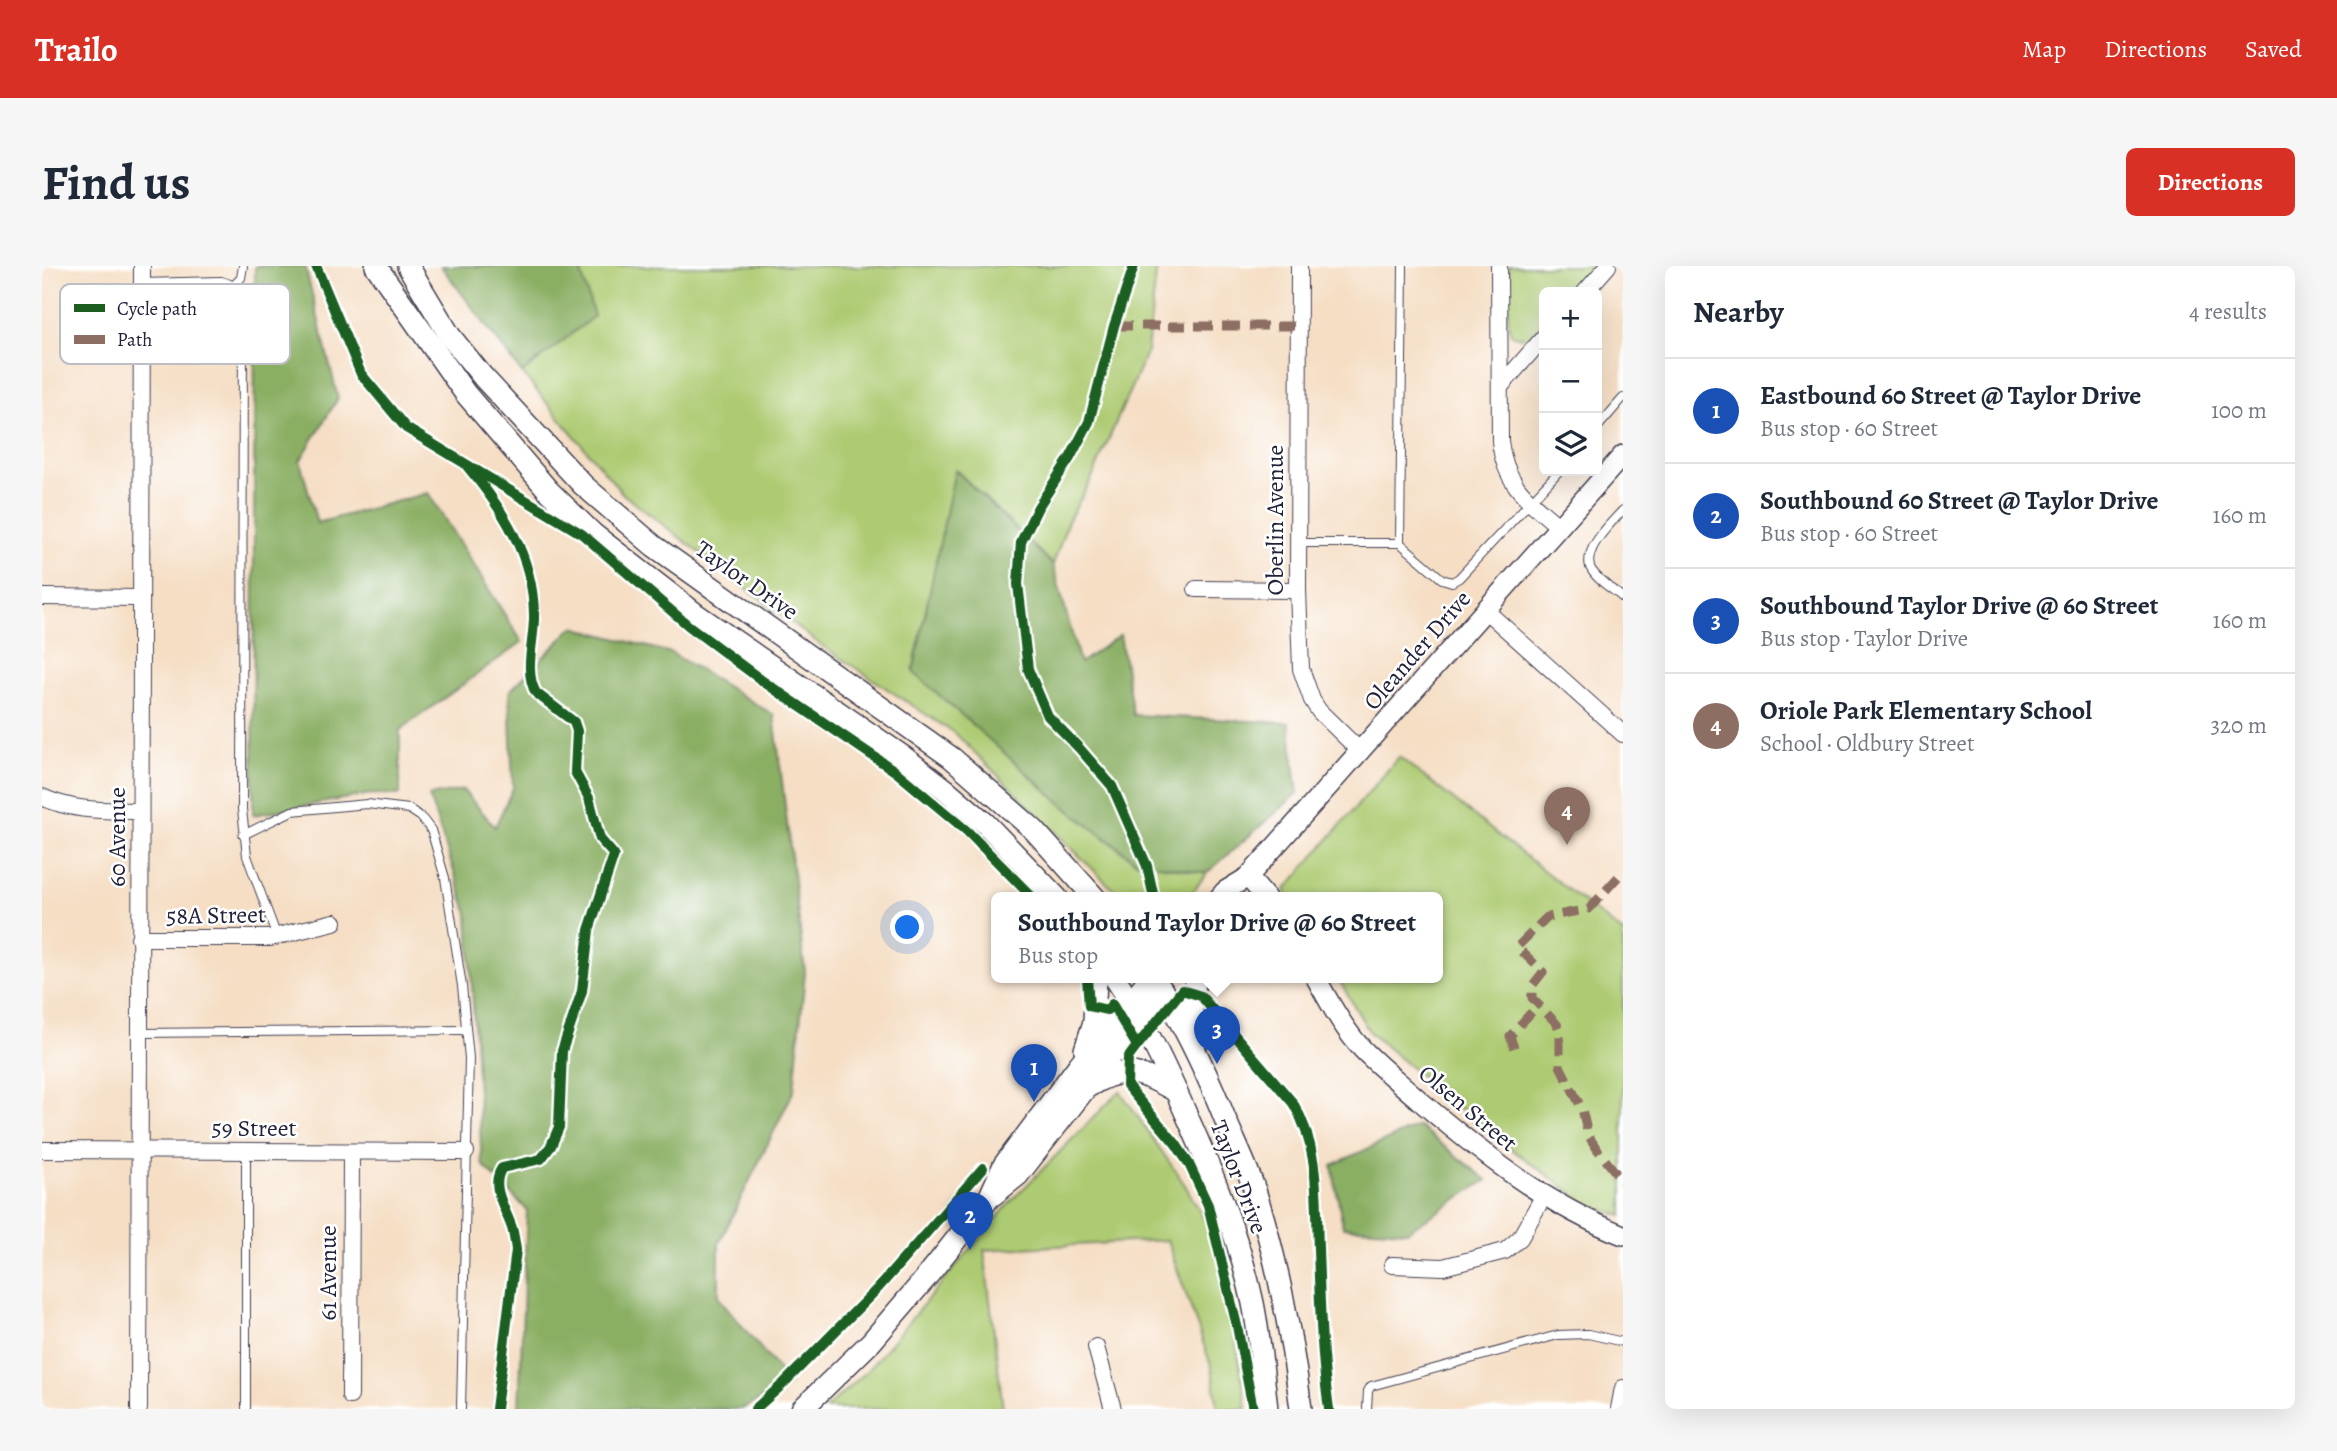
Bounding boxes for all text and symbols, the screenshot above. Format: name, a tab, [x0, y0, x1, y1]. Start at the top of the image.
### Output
text: Trailo	[35, 27, 118, 72]
text: Map	[2022, 33, 2066, 65]
text: Directions	[2104, 33, 2207, 65]
text: Saved	[2245, 33, 2302, 65]
button: Directions	[2126, 148, 2295, 216]
text: Find us	[42, 149, 190, 216]
legend	[60, 284, 290, 364]
map controls	[1539, 287, 1602, 476]
button: +	[1539, 287, 1602, 350]
text: Nearby	[1693, 292, 1784, 332]
text: Cycle path	[117, 296, 197, 322]
text: 4 results	[2189, 296, 2267, 327]
text: Path	[117, 327, 152, 353]
button: −	[1539, 350, 1602, 413]
text: Eastbound 60 Street @ Taylor Drive	[1760, 378, 2141, 413]
text: 1	[1712, 395, 1720, 426]
text: 100 m	[2211, 395, 2267, 426]
button: layers	[1539, 413, 1602, 476]
text: Bus stop · 60 Street	[1760, 413, 1938, 444]
street label: Oberlin Avenue	[1259, 445, 1291, 595]
text: Southbound 60 Street @ Taylor Drive	[1760, 483, 2158, 518]
text: 2	[1710, 500, 1722, 531]
text: 160 m	[2213, 500, 2267, 531]
text: Bus stop · 60 Street	[1760, 518, 1938, 549]
street label: Taylor Drive	[689, 533, 805, 627]
street label: Oleander Drive	[1356, 583, 1478, 717]
text: Southbound Taylor Drive @ 60 Street	[1760, 588, 2158, 623]
text: 3	[1711, 605, 1721, 636]
text: 160 m	[2213, 605, 2267, 636]
text: Bus stop · Taylor Drive	[1760, 623, 1968, 654]
text: Oriole Park Elementary School	[1760, 693, 2092, 728]
text: 4	[1711, 710, 1721, 741]
text: 320 m	[2211, 710, 2267, 741]
text: School · Oldbury Street	[1760, 728, 1974, 759]
street label: 60 Avenue	[101, 787, 133, 887]
pin: 4	[1544, 787, 1590, 845]
popup	[991, 892, 1443, 983]
street label: 58A Street	[166, 898, 266, 932]
text: Southbound Taylor Drive @ 60 Street	[1018, 905, 1416, 940]
your location	[890, 910, 924, 944]
text: Bus stop	[1018, 940, 1098, 971]
pin: 3	[1194, 1006, 1240, 1064]
pin: 1	[1011, 1044, 1057, 1102]
street label: Olsen Street	[1412, 1057, 1524, 1159]
street label: 59 Street	[211, 1112, 297, 1144]
street label: Taylor Drive	[1203, 1116, 1275, 1238]
pin: 2	[947, 1192, 993, 1250]
street label: 61 Avenue	[312, 1225, 344, 1321]

